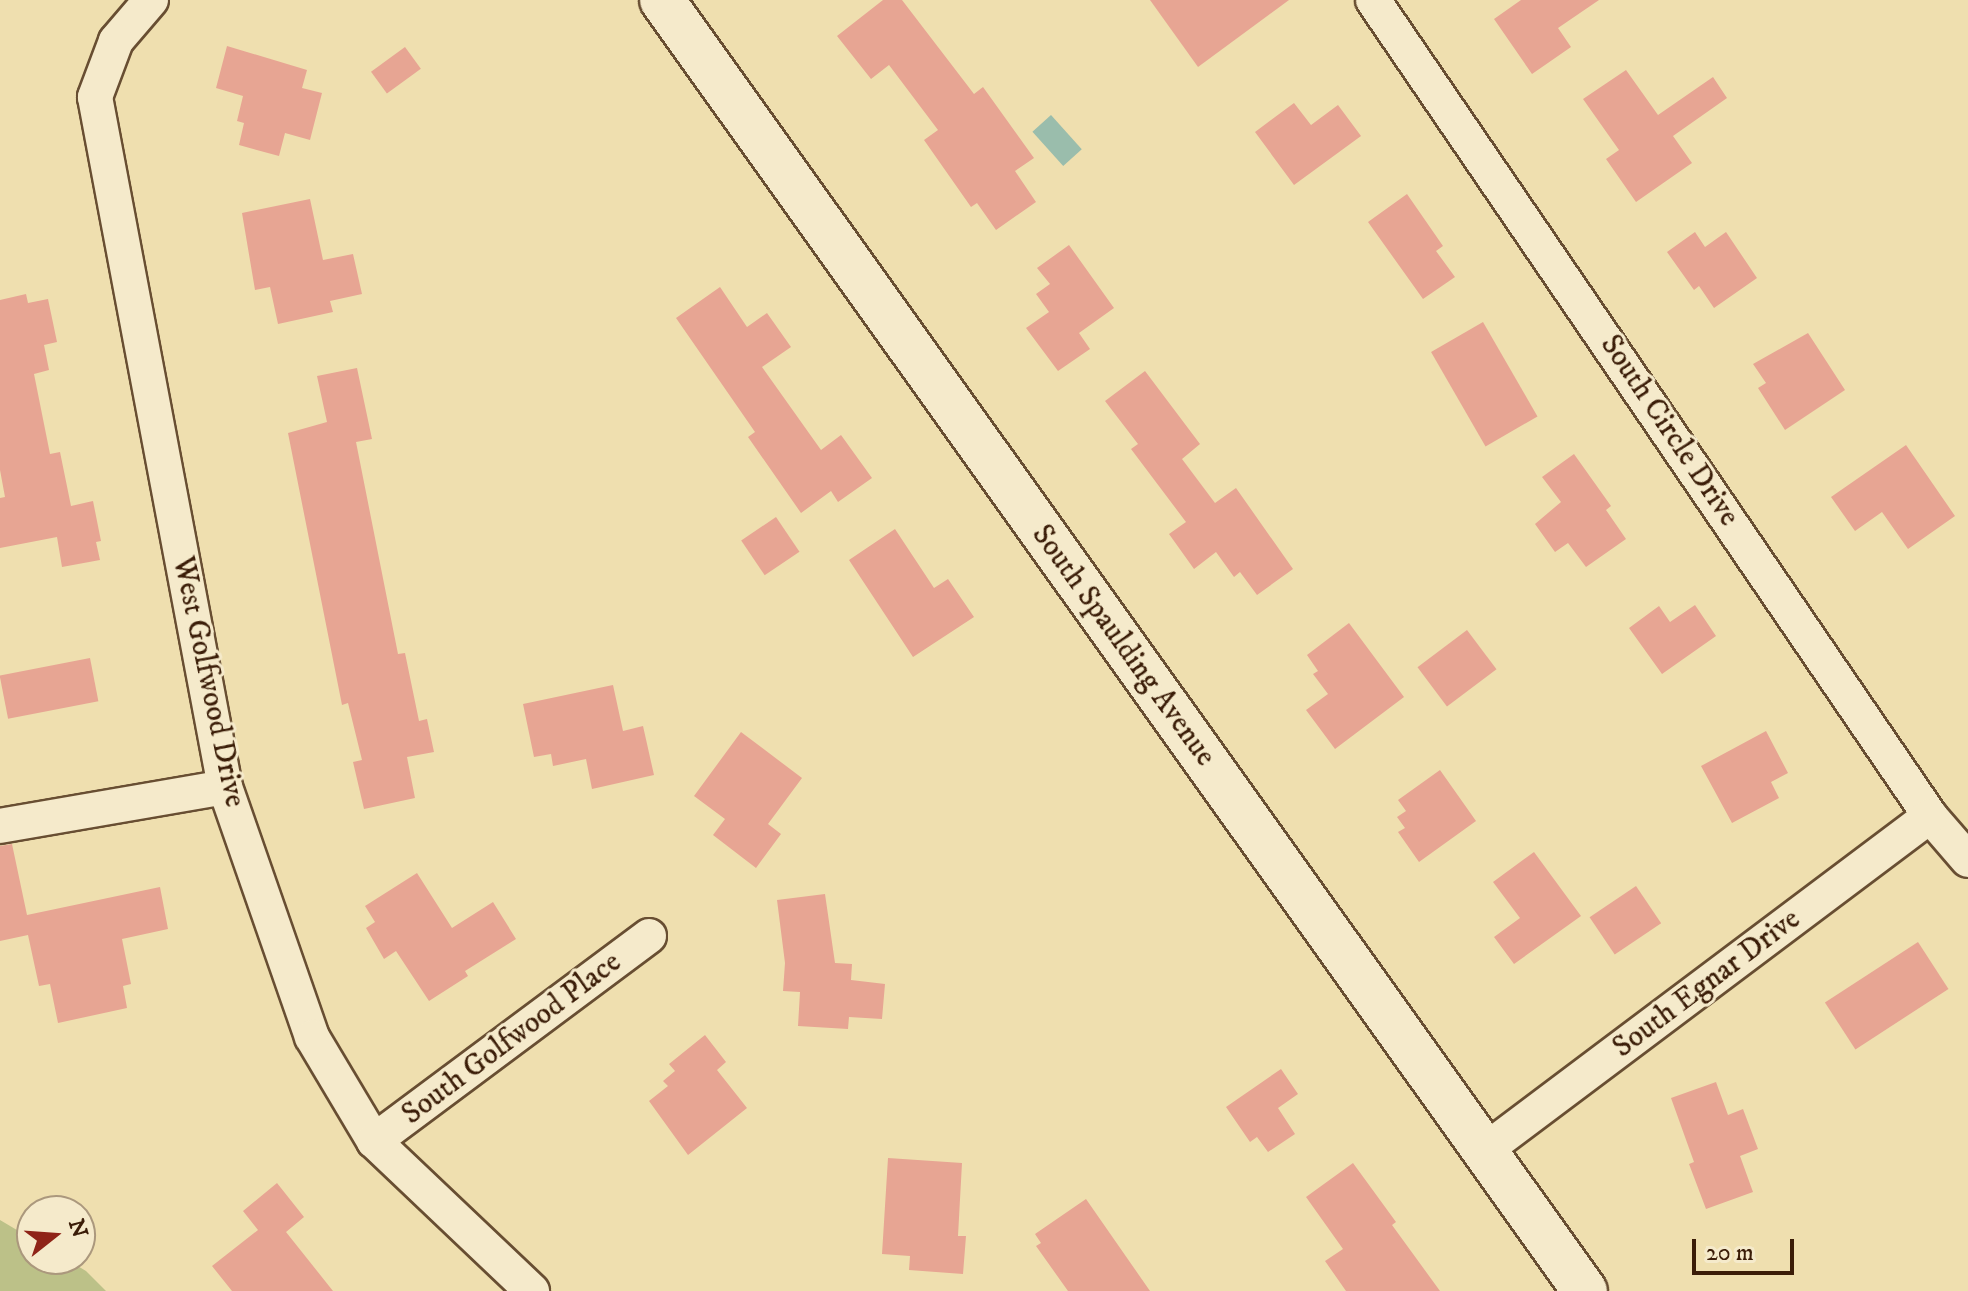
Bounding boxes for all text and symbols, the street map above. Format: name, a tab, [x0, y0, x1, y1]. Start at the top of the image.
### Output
street label: South Circle Drive	[1592, 329, 1746, 533]
street label: South Spaulding Avenue	[1023, 518, 1223, 774]
street label: West Golfwood Drive	[164, 553, 252, 811]
street label: South Egnar Drive	[1606, 902, 1808, 1066]
street label: South Golfwood Place	[395, 945, 629, 1133]
north arrow	[16, 1195, 96, 1275]
text: N	[62, 1216, 93, 1241]
scale bar	[1696, 1223, 1798, 1273]
text: 20 m	[1706, 1238, 1754, 1268]

